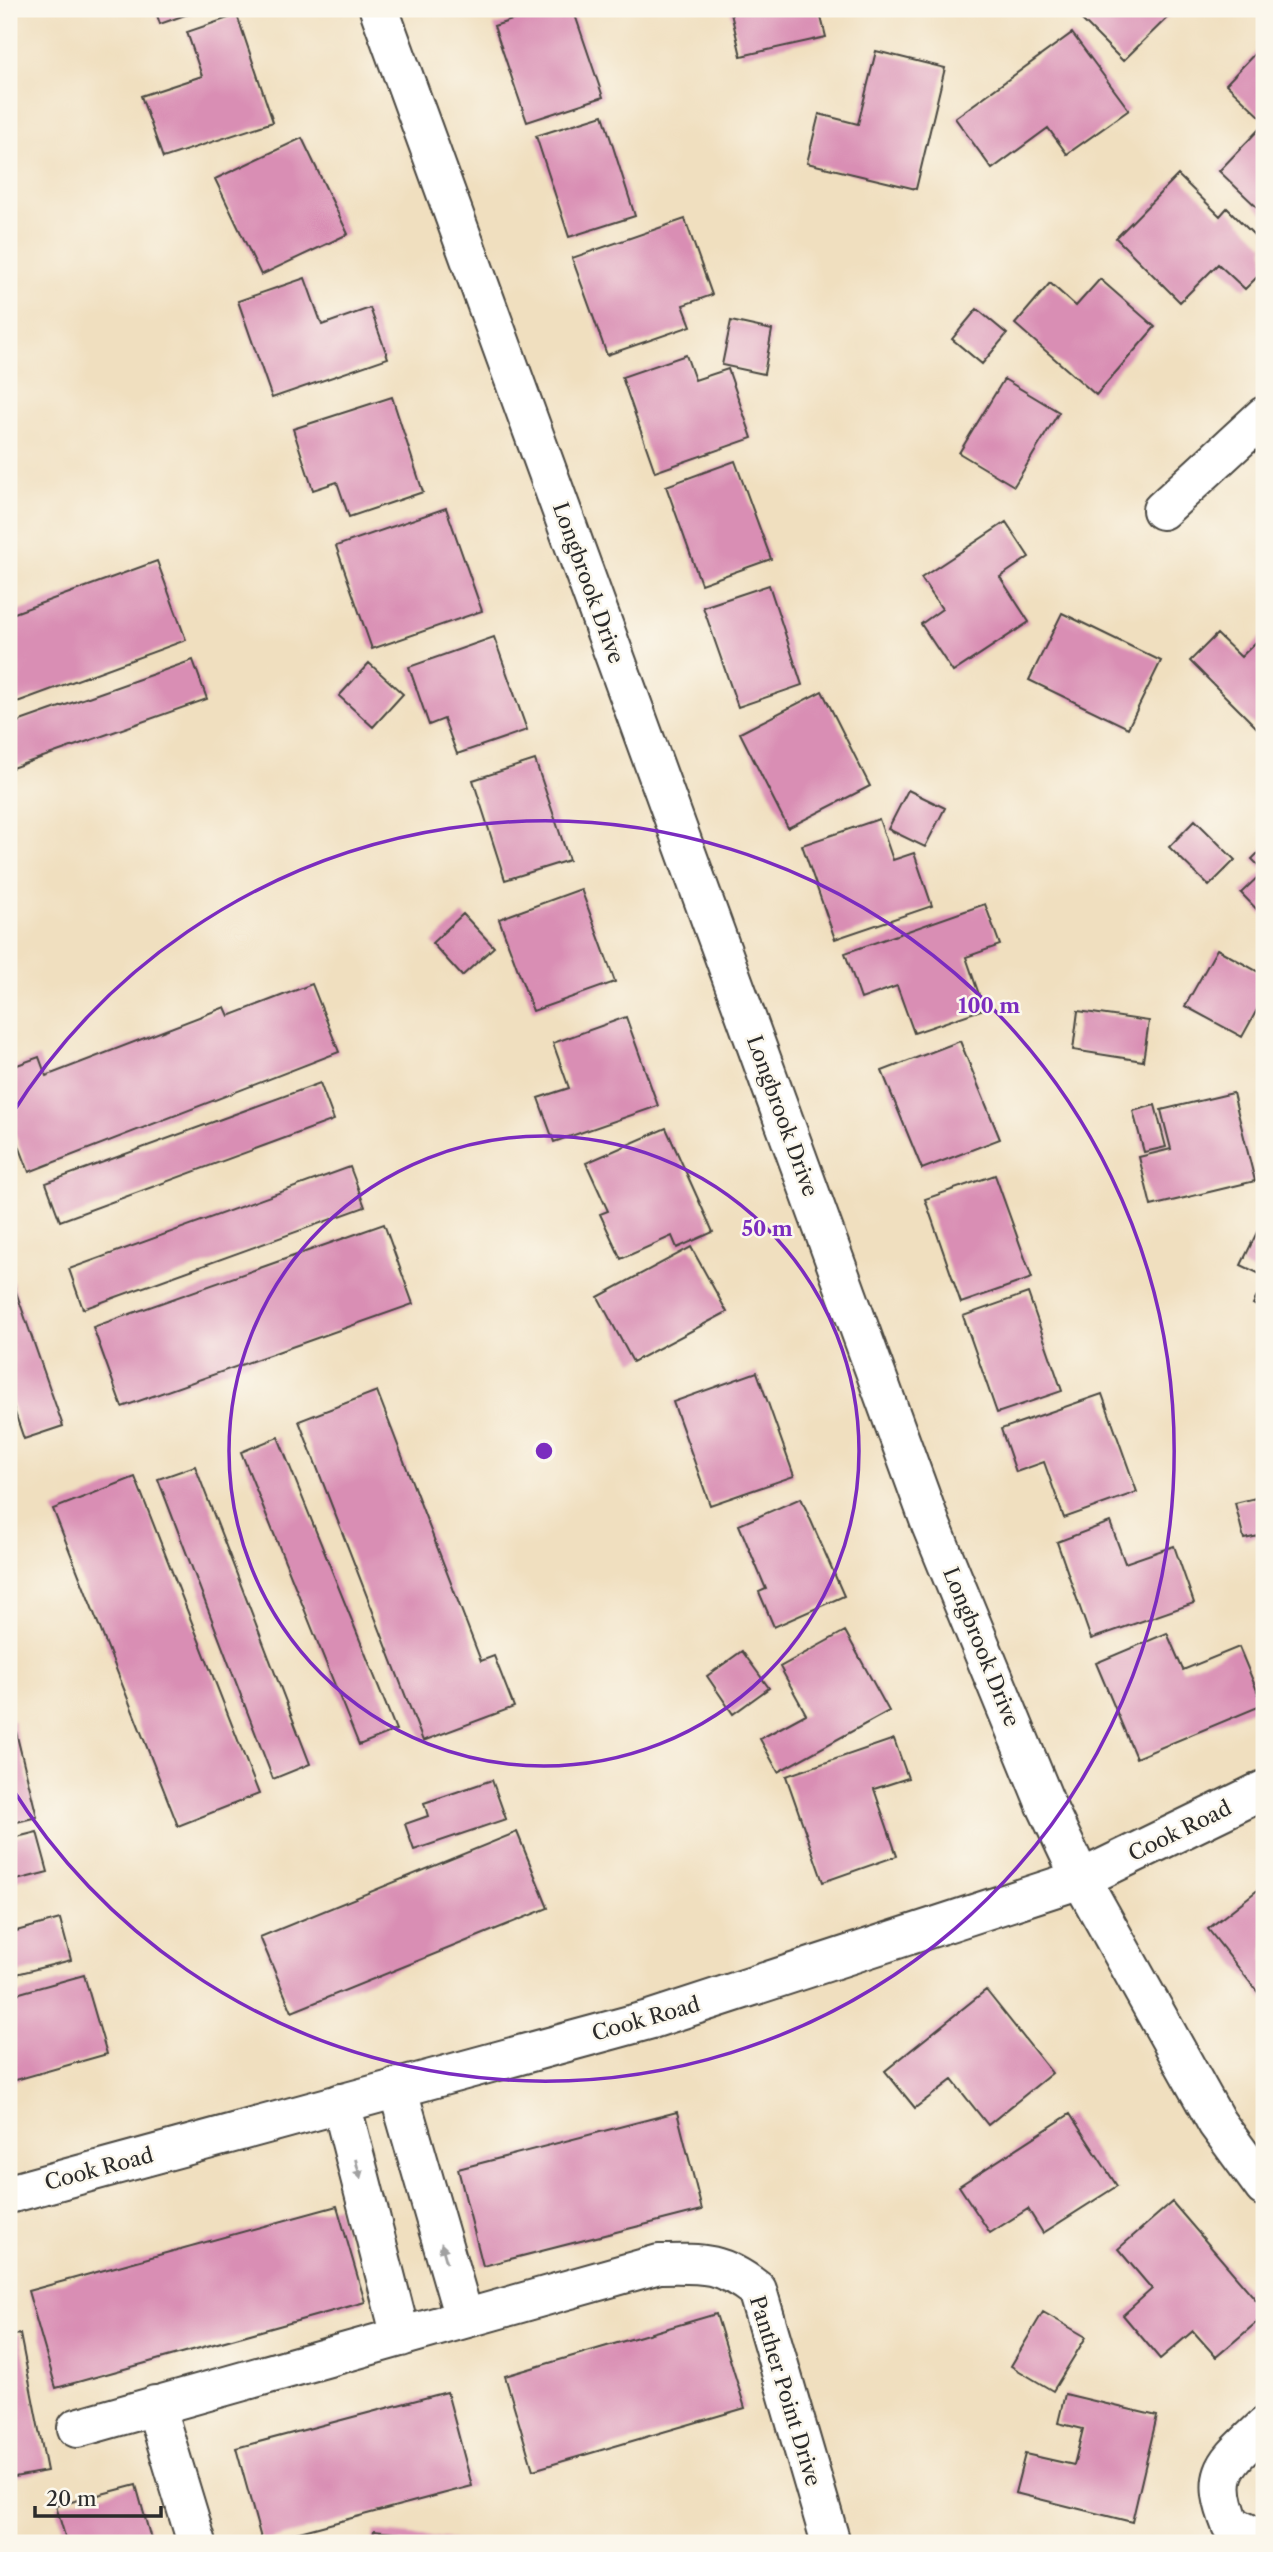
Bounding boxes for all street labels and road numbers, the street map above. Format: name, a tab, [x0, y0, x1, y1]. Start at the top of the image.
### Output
street label: Longbrook Drive	[548, 499, 629, 667]
street label: Longbrook Drive	[742, 1032, 823, 1200]
street label: Longbrook Drive	[938, 1563, 1025, 1730]
street label: Cook Road	[1124, 1795, 1235, 1866]
street label: Cook Road	[589, 1991, 703, 2046]
street label: Cook Road	[42, 2142, 156, 2195]
street label: Panther Point Drive	[745, 2293, 826, 2489]

